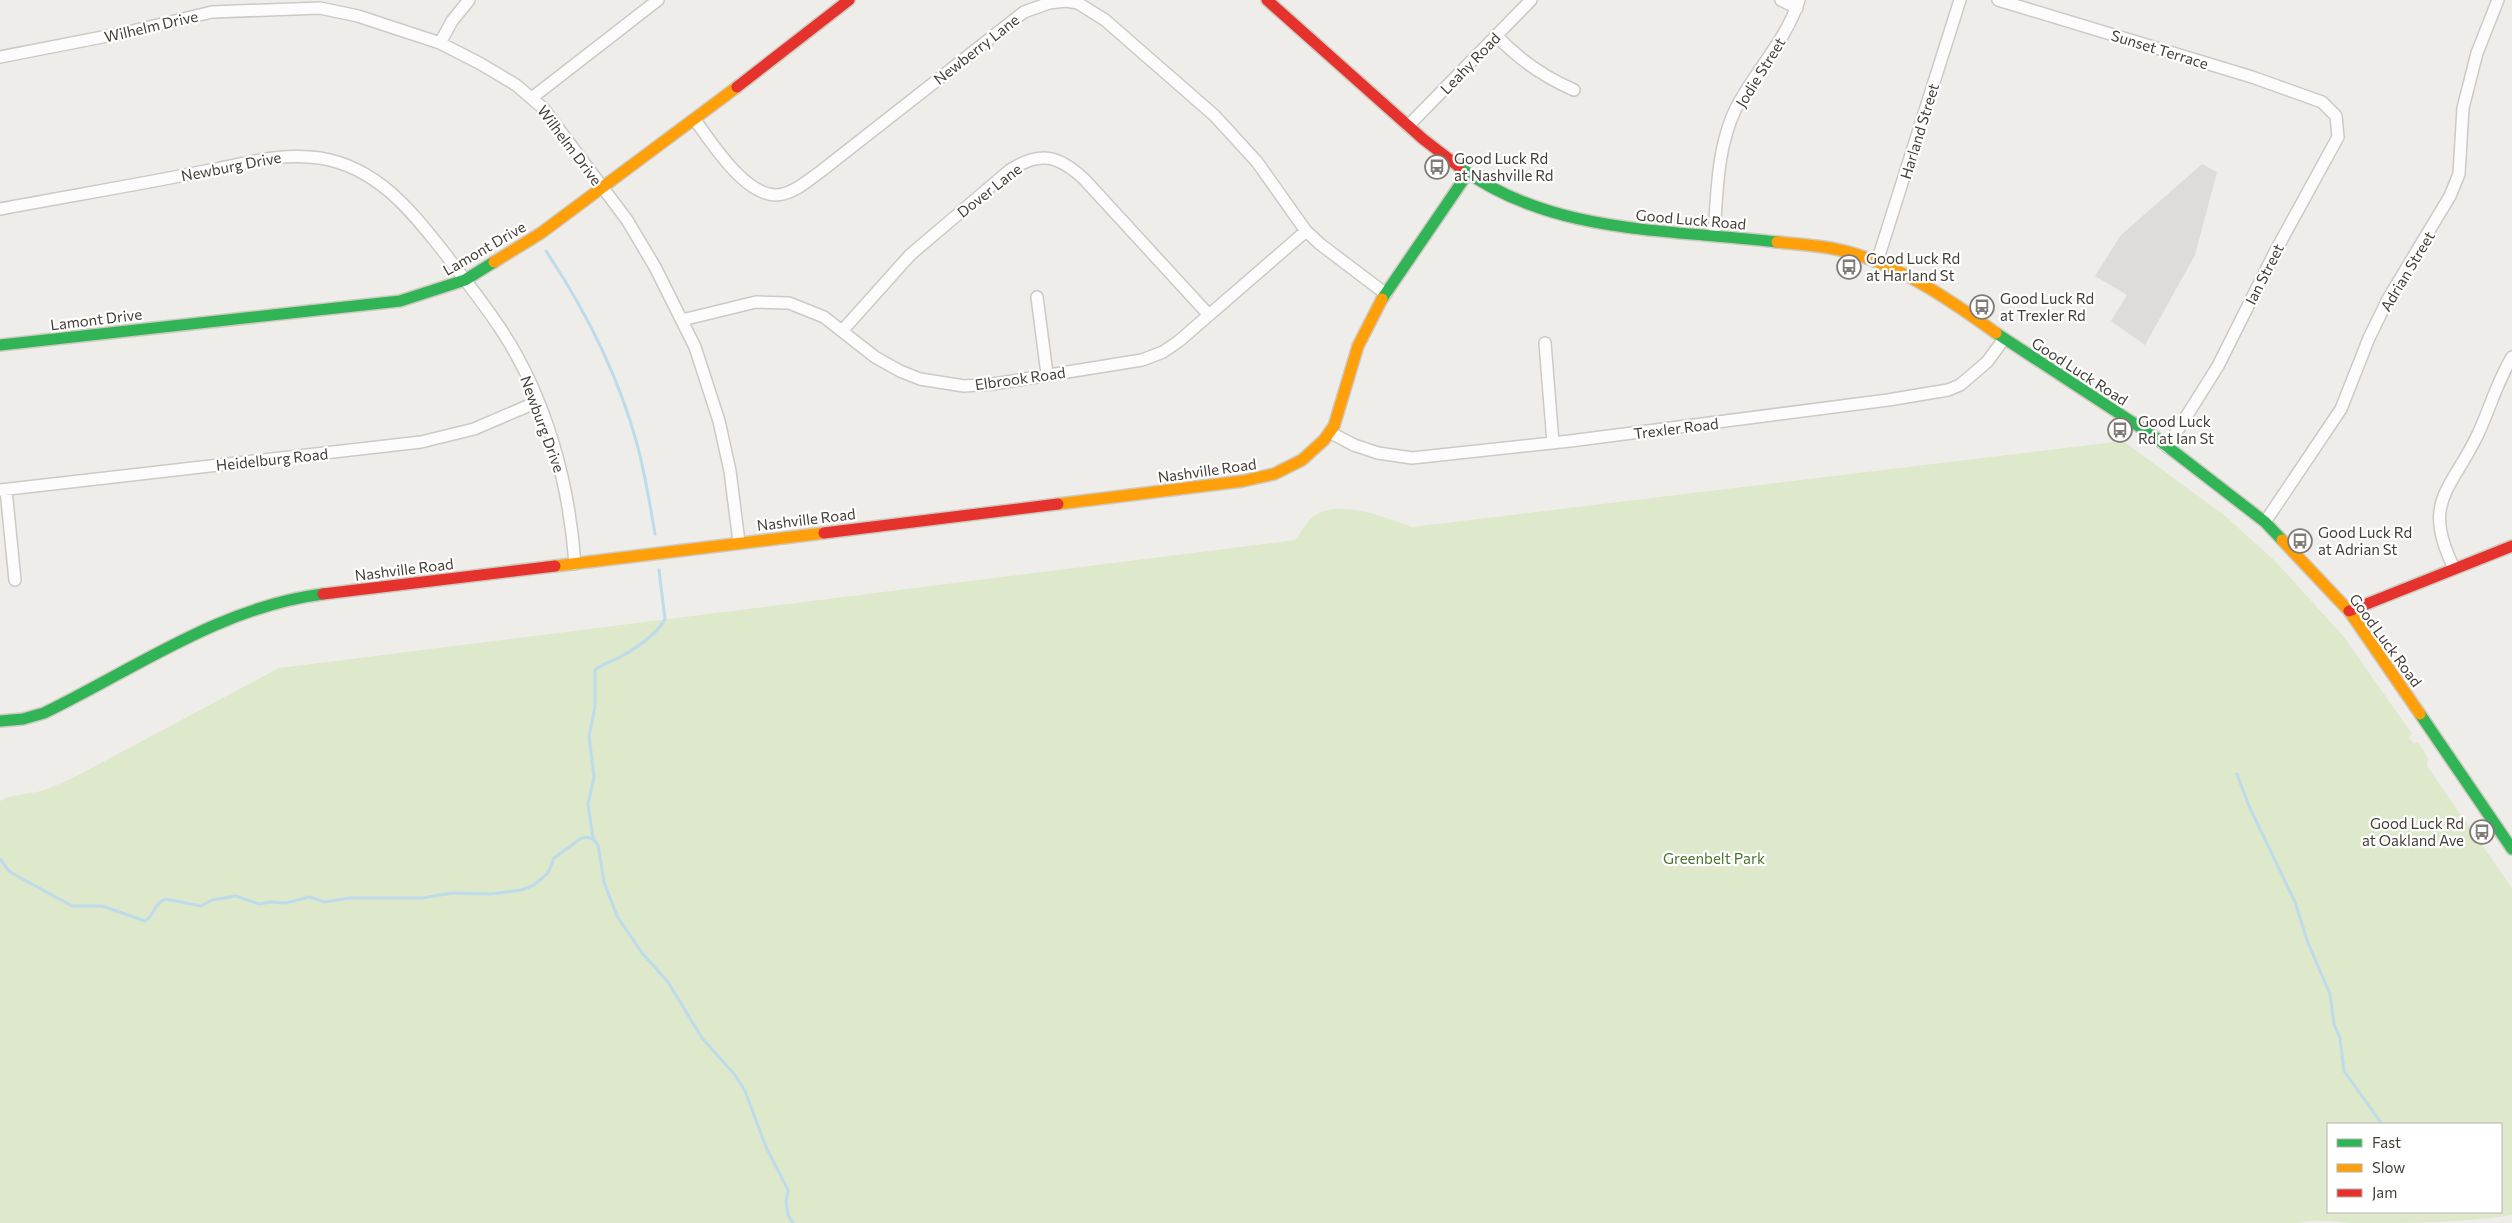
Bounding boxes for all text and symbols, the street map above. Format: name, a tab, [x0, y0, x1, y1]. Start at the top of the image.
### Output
street label: Wilhelm Drive	[102, 6, 200, 46]
street label: Newberry Lane	[930, 10, 1022, 88]
street label: Sunset Terrace	[2109, 26, 2211, 72]
street label: Leahy Road	[1436, 29, 1504, 97]
street label: Jodie Street	[1731, 34, 1789, 110]
street label: Harland Street	[1896, 81, 1942, 181]
street label: Wilhelm Drive	[534, 101, 606, 189]
street label: Newburg Drive	[179, 147, 283, 185]
place label: Good Luck Rd at Nashville Rd	[1454, 149, 1553, 184]
bus stop icon: Good Luck Rd at Nashville Rd	[1424, 154, 1450, 180]
street label: Dover Lane	[953, 159, 1025, 221]
street label: Good Luck Road	[1635, 205, 1747, 233]
street label: Lamont Drive	[440, 217, 529, 279]
street label: Adrian Street	[2376, 228, 2438, 314]
street label: Ian Street	[2241, 241, 2287, 307]
place label: Good Luck Rd at Harland St	[1866, 249, 1960, 284]
bus stop icon: Good Luck Rd at Harland St	[1836, 254, 1862, 280]
place label: Good Luck Rd at Trexler Rd	[2000, 289, 2094, 324]
bus stop icon: Good Luck Rd at Trexler Rd	[1969, 294, 1995, 320]
street label: Lamont Drive	[49, 304, 143, 334]
street label: Good Luck Road	[2029, 333, 2131, 409]
street label: Elbrook Road	[974, 363, 1066, 393]
street label: Newburg Drive	[517, 373, 569, 475]
place label: Good Luck Rd at Ian St	[2138, 412, 2214, 447]
street label: Trexler Road	[1632, 414, 1720, 442]
bus stop icon: Good Luck Rd at Ian St	[2107, 417, 2133, 443]
street label: Heidelburg Road	[215, 444, 329, 474]
street label: Nashville Road	[1157, 454, 1257, 486]
street label: Nashville Road	[756, 504, 856, 534]
place label: Good Luck Rd at Adrian St	[2318, 523, 2412, 558]
bus stop icon: Good Luck Rd at Adrian St	[2287, 528, 2313, 554]
street label: Nashville Road	[354, 554, 454, 584]
street label: Good Luck Road	[2346, 590, 2426, 690]
place label: Good Luck Rd at Oakland Ave	[2362, 814, 2464, 849]
bus stop icon: Good Luck Rd at Oakland Ave	[2469, 819, 2495, 845]
park label: Greenbelt Park	[1663, 849, 1765, 867]
legend	[2327, 1123, 2502, 1213]
text: Fast	[2372, 1133, 2401, 1151]
text: Slow	[2372, 1158, 2405, 1176]
text: Jam	[2372, 1183, 2397, 1201]

